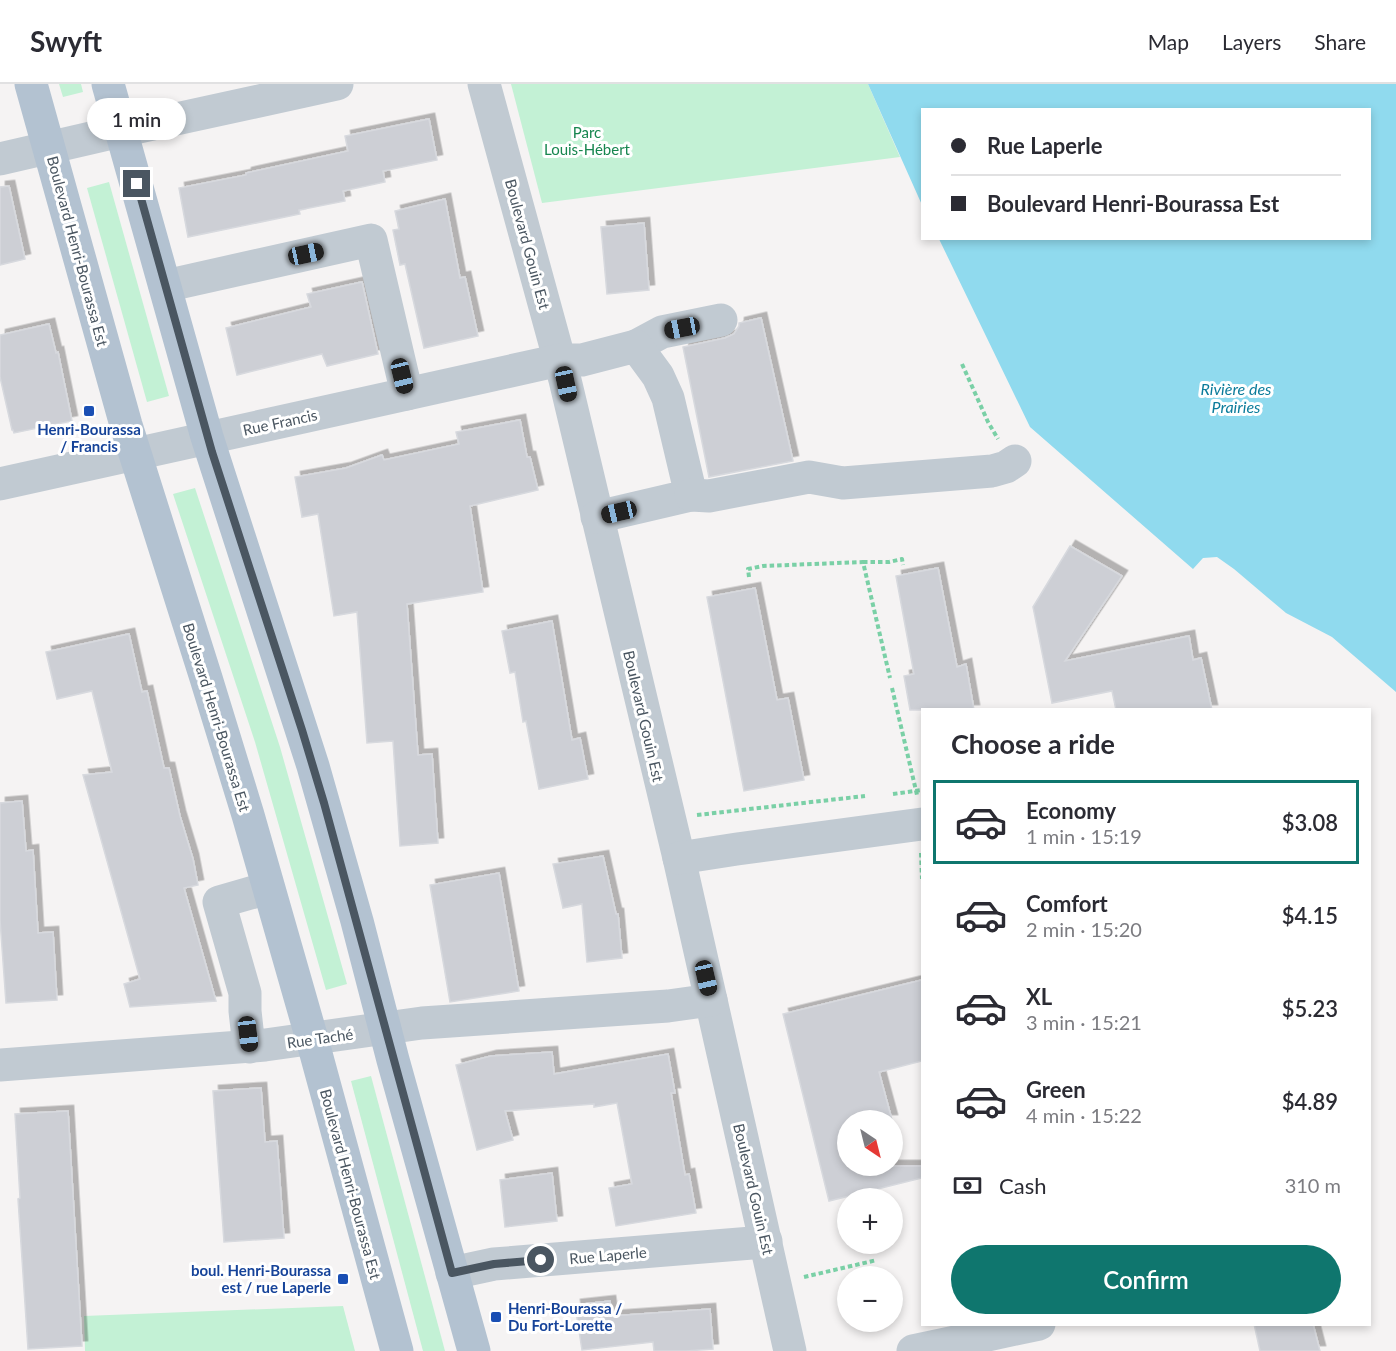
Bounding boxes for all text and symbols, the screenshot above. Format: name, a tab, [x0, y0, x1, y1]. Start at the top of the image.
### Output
text: Swyft	[30, 24, 102, 58]
text: Map	[1148, 29, 1189, 54]
text: Layers	[1222, 29, 1281, 54]
text: Share	[1314, 29, 1366, 54]
callout: 1 min	[88, 97, 186, 139]
text: 1 min	[112, 107, 161, 131]
park label: Parc Louis-Hébert	[544, 123, 631, 158]
text: Rue Laperle	[987, 132, 1102, 159]
street label: Boulevard Henri-Bourassa Est	[44, 154, 112, 349]
route end	[123, 170, 150, 197]
street label: Boulevard Gouin Est	[502, 177, 554, 312]
text: Boulevard Henri-Bourassa Est	[987, 190, 1279, 217]
car	[287, 241, 325, 267]
car	[663, 316, 701, 340]
car	[389, 356, 415, 396]
car	[553, 365, 579, 403]
water label: Rivière des Prairies	[1201, 379, 1272, 416]
marker: Henri-Bourassa / Francis	[82, 404, 96, 418]
street label: Rue Francis	[241, 405, 319, 439]
place label: Henri-Bourassa / Francis	[37, 420, 141, 455]
car	[599, 499, 639, 525]
street label: Boulevard Henri-Bourassa Est	[180, 621, 254, 814]
street label: Boulevard Gouin Est	[620, 649, 668, 784]
text: Choose a ride	[951, 727, 1115, 760]
icon: car	[954, 795, 1008, 849]
text: Economy	[1026, 797, 1116, 824]
text: $3.08	[1282, 809, 1338, 836]
text: 1 min · 15:19	[1026, 824, 1142, 848]
icon: car	[954, 888, 1008, 942]
text: Comfort	[1026, 890, 1108, 917]
text: $4.15	[1282, 902, 1338, 929]
text: 2 min · 15:20	[1026, 917, 1142, 941]
car	[693, 958, 719, 998]
icon: car	[954, 981, 1008, 1035]
text: XL	[1026, 983, 1052, 1010]
text: $5.23	[1282, 995, 1338, 1022]
text: 3 min · 15:21	[1026, 1010, 1142, 1034]
car	[237, 1015, 259, 1053]
street label: Rue Taché	[286, 1024, 354, 1052]
icon: car	[954, 1074, 1008, 1128]
text: Green	[1026, 1076, 1086, 1103]
street label: Boulevard Henri-Bourassa Est	[317, 1087, 385, 1282]
text: $4.89	[1282, 1088, 1338, 1115]
text: 4 min · 15:22	[1026, 1103, 1142, 1127]
north arrow	[837, 1110, 903, 1176]
map controls	[837, 1110, 903, 1332]
street label: Boulevard Gouin Est	[730, 1122, 778, 1257]
icon: cash	[951, 1169, 984, 1202]
text: Cash	[999, 1172, 1046, 1199]
text: 310 m	[1285, 1173, 1341, 1197]
button: +	[837, 1188, 903, 1254]
street label: Rue Laperle	[569, 1243, 648, 1267]
button: Confirm	[951, 1245, 1341, 1314]
route start	[527, 1246, 554, 1273]
place label: boul. Henri-Bourassa est / rue Laperle	[191, 1261, 331, 1296]
button: −	[837, 1266, 903, 1332]
marker: boul. Henri-Bourassa est / rue Laperle	[336, 1272, 350, 1286]
place label: Henri-Bourassa / Du Fort-Lorette	[508, 1299, 622, 1334]
marker: Henri-Bourassa / Du Fort-Lorette	[489, 1310, 503, 1324]

